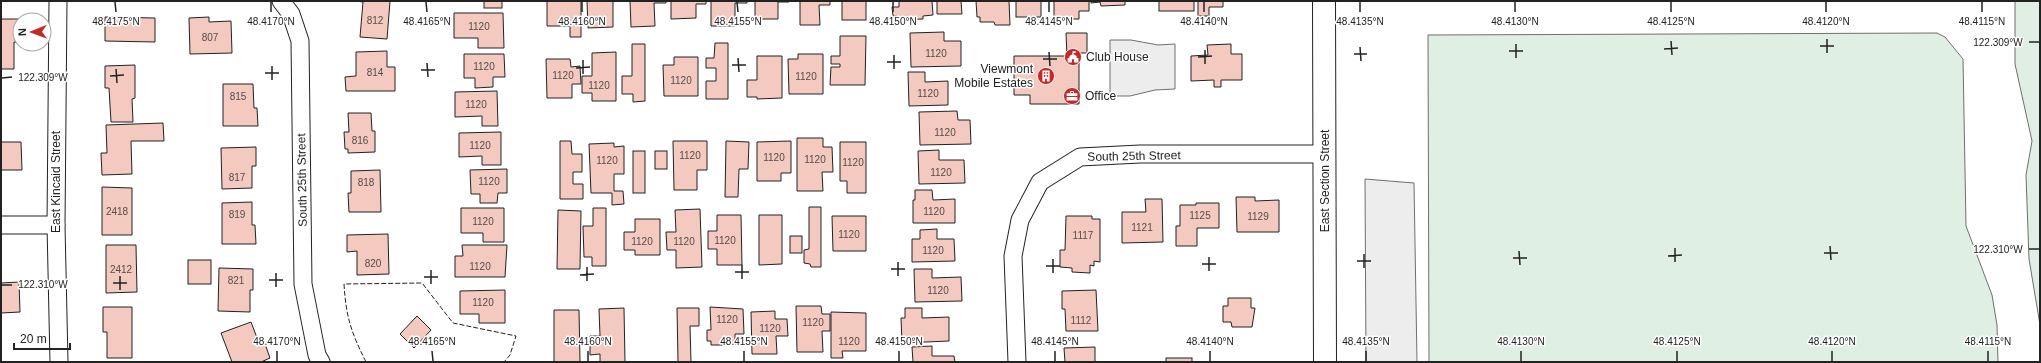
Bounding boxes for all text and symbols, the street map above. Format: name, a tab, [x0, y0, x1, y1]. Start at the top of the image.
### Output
north arrow	[12, 12, 52, 52]
house number: 812	[367, 15, 384, 26]
text: 48.4175°N	[92, 16, 140, 27]
text: 48.4170°N	[247, 16, 295, 27]
text: 48.4165°N	[403, 16, 451, 27]
text: 48.4160°N	[558, 16, 606, 27]
text: 48.4155°N	[714, 16, 762, 27]
text: 48.4150°N	[869, 16, 917, 27]
text: 48.4145°N	[1025, 16, 1073, 27]
text: 48.4140°N	[1180, 16, 1228, 27]
text: 48.4135°N	[1336, 16, 1384, 27]
text: 48.4130°N	[1491, 16, 1539, 27]
text: 48.4125°N	[1647, 16, 1695, 27]
text: 48.4120°N	[1802, 16, 1850, 27]
text: 48.4115°N	[1959, 16, 2005, 27]
house number: 1120	[468, 21, 490, 32]
text: N	[16, 28, 28, 36]
house number: 807	[202, 32, 219, 43]
text: 122.309°W	[1973, 37, 2023, 48]
public building icon: Club House	[1063, 47, 1083, 67]
house number: 1120	[925, 48, 947, 59]
place label: Club House	[1086, 50, 1149, 64]
house number: 1120	[473, 61, 495, 72]
place label: Viewmont Mobile Estates	[954, 62, 1034, 90]
building icon: Viewmont Mobile Estates	[1036, 66, 1056, 86]
house number: 814	[367, 67, 384, 78]
house number: 1120	[552, 70, 574, 81]
house number: 1120	[795, 71, 817, 82]
text: 122.309°W	[18, 72, 68, 83]
house number: 1120	[670, 75, 692, 86]
house number: 1120	[588, 80, 610, 91]
office icon: Office	[1062, 86, 1082, 106]
house number: 1120	[917, 88, 939, 99]
place label: Office	[1085, 89, 1116, 103]
house number: 815	[230, 91, 247, 102]
house number: 1120	[465, 99, 487, 110]
house number: 1120	[934, 127, 956, 138]
street label: East Section Street	[1318, 129, 1332, 232]
street label: East Kincaid Street	[49, 130, 63, 233]
street label: South 25th Street	[294, 133, 310, 227]
house number: 816	[352, 135, 369, 146]
house number: 1120	[469, 140, 491, 151]
street label: South 25th Street	[1087, 148, 1181, 164]
house number: 1120	[679, 150, 701, 161]
house number: 1120	[763, 152, 785, 163]
house number: 1120	[804, 154, 826, 165]
house number: 1120	[596, 155, 618, 166]
house number: 1120	[842, 157, 864, 168]
house number: 1120	[930, 167, 952, 178]
house number: 817	[229, 172, 246, 183]
house number: 1120	[478, 176, 500, 187]
house number: 818	[358, 177, 375, 188]
house number: 2418	[106, 206, 129, 217]
house number: 1120	[923, 206, 945, 217]
house number: 819	[229, 209, 246, 220]
house number: 1125	[1189, 210, 1211, 221]
house number: 1129	[1247, 211, 1269, 222]
house number: 1120	[472, 216, 494, 227]
house number: 1121	[1131, 222, 1153, 233]
house number: 1120	[838, 229, 860, 240]
house number: 1117	[1073, 230, 1094, 241]
house number: 1120	[714, 235, 736, 246]
house number: 1120	[631, 236, 653, 247]
house number: 1120	[673, 236, 695, 247]
text: 122.310°W	[1973, 244, 2023, 255]
house number: 1120	[922, 245, 944, 256]
house number: 820	[365, 258, 382, 269]
house number: 1120	[469, 261, 491, 272]
house number: 2412	[110, 264, 133, 275]
house number: 821	[228, 275, 245, 286]
text: 122.310°W	[18, 279, 68, 290]
house number: 1120	[927, 285, 949, 296]
house number: 1120	[472, 297, 494, 308]
house number: 1120	[716, 314, 738, 325]
house number: 1112	[1071, 315, 1092, 326]
house number: 1120	[802, 317, 824, 328]
house number: 1120	[759, 323, 781, 334]
scale bar	[14, 325, 70, 351]
text: 20 m	[20, 332, 47, 346]
text: 48.4170°N	[253, 336, 301, 347]
text: 48.4165°N	[408, 336, 456, 347]
text: 48.4160°N	[564, 336, 612, 347]
text: 48.4155°N	[720, 336, 768, 347]
house number: 1120	[838, 336, 860, 347]
text: 48.4150°N	[875, 336, 923, 347]
text: 48.4145°N	[1031, 336, 1079, 347]
text: 48.4140°N	[1186, 336, 1234, 347]
text: 48.4135°N	[1342, 336, 1390, 347]
text: 48.4130°N	[1497, 336, 1545, 347]
text: 48.4125°N	[1653, 336, 1701, 347]
text: 48.4120°N	[1808, 336, 1856, 347]
text: 48.4115°N	[1965, 336, 2011, 347]

